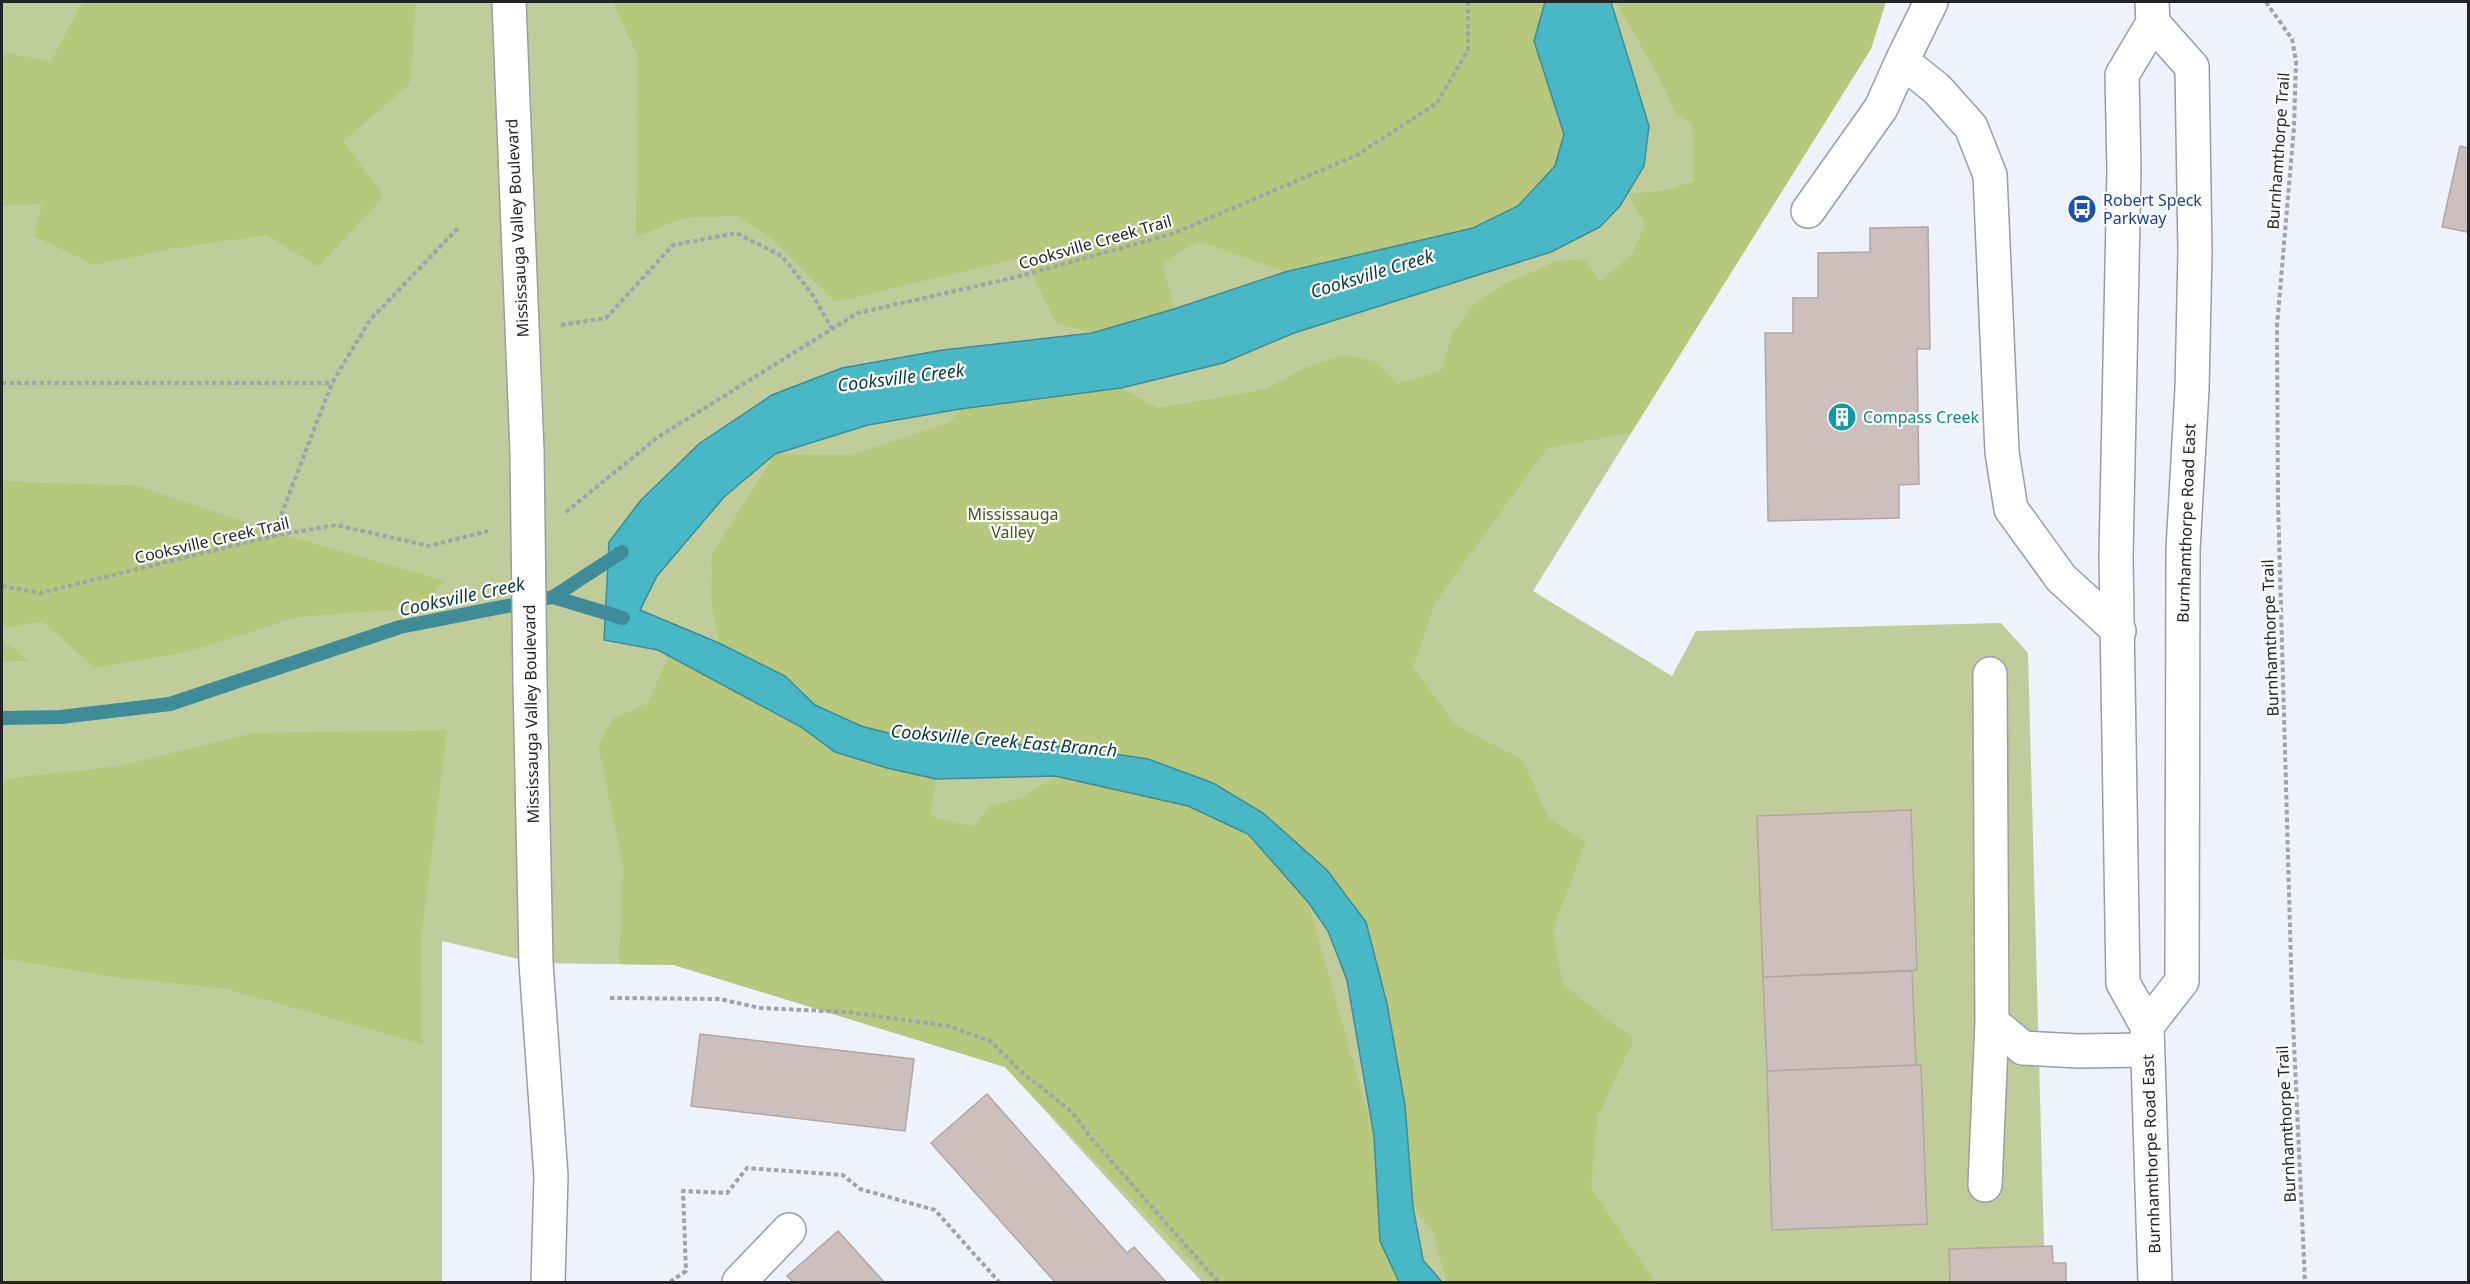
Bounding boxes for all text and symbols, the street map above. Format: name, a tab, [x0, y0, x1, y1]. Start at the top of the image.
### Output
street label: Burnhamthorpe Trail	[2262, 72, 2294, 230]
street label: Mississauga Valley Boulevard	[500, 118, 534, 338]
place label: Robert Speck Parkway	[2103, 189, 2202, 229]
bus stop icon: Robert Speck Parkway	[2066, 193, 2098, 225]
street label: Cooksville Creek Trail	[1016, 210, 1174, 274]
water label: Cooksville Creek	[1307, 243, 1437, 303]
water label: Cooksville Creek	[836, 357, 967, 397]
building icon: Compass Creek	[1826, 401, 1858, 433]
place label: Compass Creek	[1863, 406, 1980, 428]
street label: Burnhamthorpe Road East	[2172, 423, 2200, 623]
park label: Mississauga Valley	[967, 503, 1059, 543]
street label: Cooksville Creek Trail	[132, 511, 292, 569]
street label: Burnhamthorpe Trail	[2256, 559, 2284, 717]
water label: Cooksville Creek	[397, 571, 528, 621]
street label: Mississauga Valley Boulevard	[518, 604, 544, 824]
water label: Cooksville Creek East Branch	[890, 718, 1118, 762]
street label: Burnhamthorpe Trail	[2271, 1045, 2301, 1203]
street label: Burnhamthorpe Road East	[2137, 1054, 2165, 1254]

